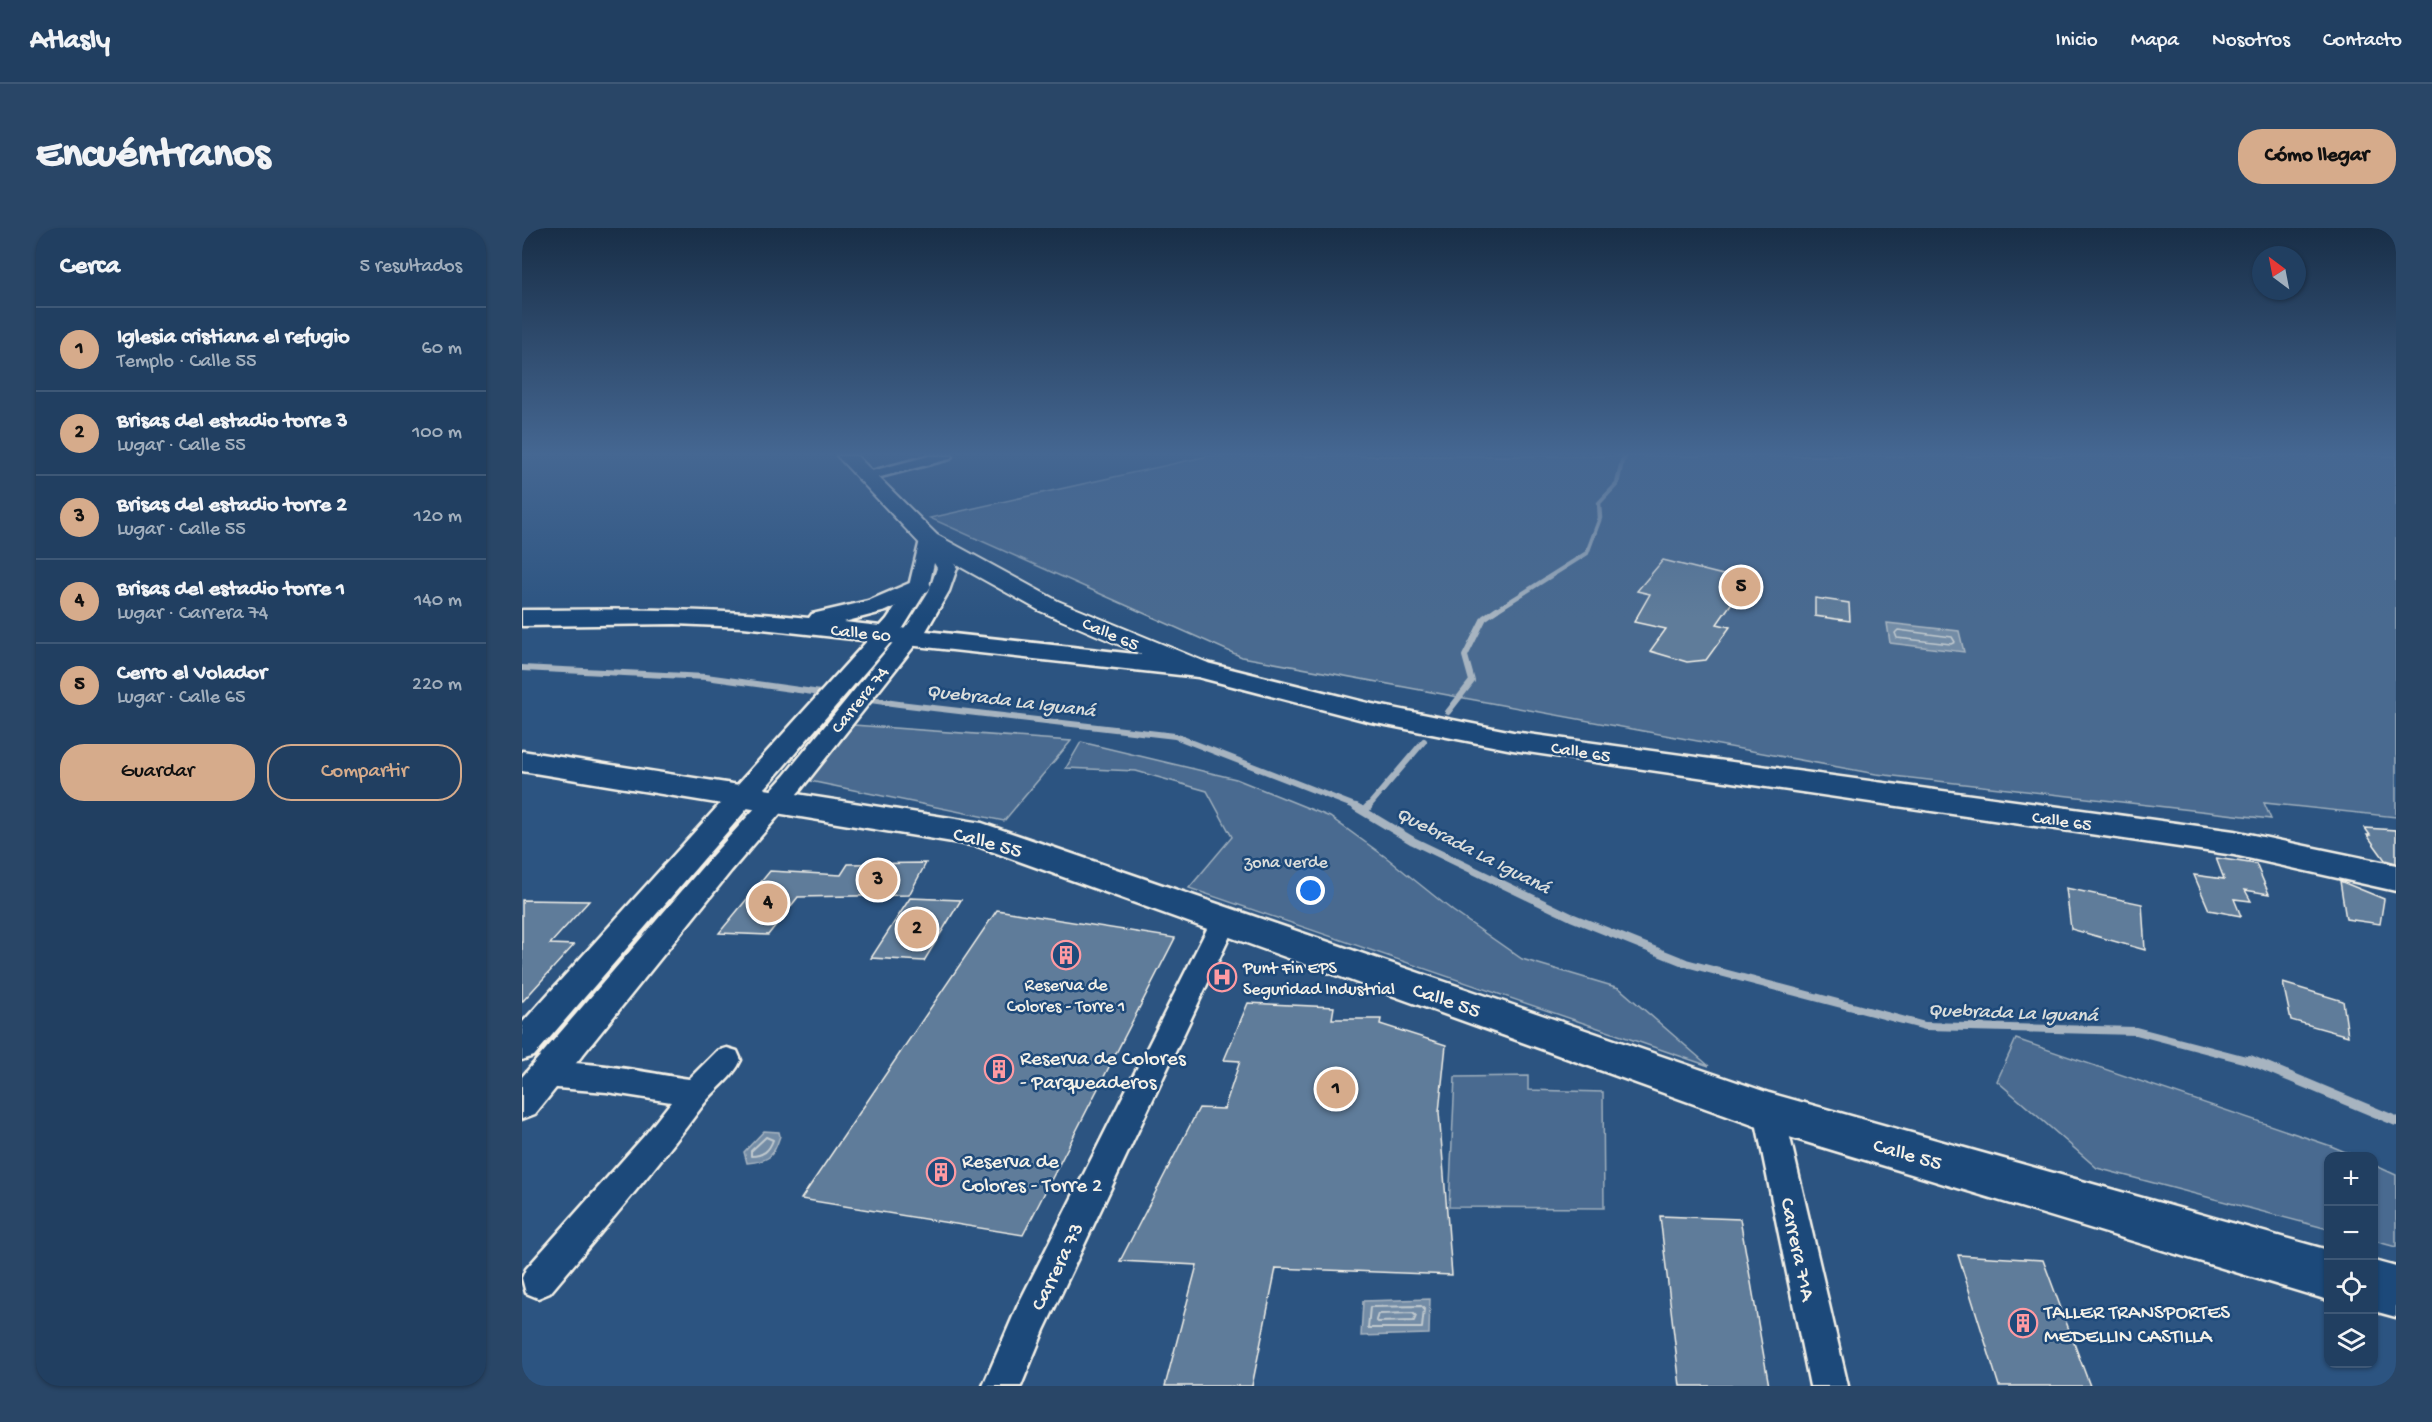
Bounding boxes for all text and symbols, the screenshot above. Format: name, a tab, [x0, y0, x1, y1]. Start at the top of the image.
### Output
text: Atlasly	[30, 25, 110, 58]
text: Inicio	[2056, 29, 2098, 54]
text: Mapa	[2131, 29, 2179, 54]
text: Nosotros	[2212, 29, 2290, 54]
text: Contacto	[2323, 29, 2402, 54]
button: Cómo llegar	[2238, 129, 2396, 184]
text: Encuéntranos	[36, 132, 270, 181]
north arrow	[2252, 246, 2306, 300]
text: Cerca	[60, 252, 120, 283]
text: 5 resultados	[359, 256, 462, 279]
text: Iglesia cristiana el refugio	[117, 325, 350, 351]
text: 1	[75, 338, 84, 361]
text: 60 m	[422, 338, 462, 361]
text: Templo · Calle 55	[117, 351, 256, 374]
text: Brisas del estadio torre 3	[117, 409, 348, 435]
text: 2	[75, 422, 84, 445]
text: 100 m	[412, 422, 462, 445]
text: Lugar · Calle 55	[117, 435, 246, 458]
text: Brisas del estadio torre 2	[117, 493, 347, 519]
text: 3	[74, 506, 85, 529]
text: 120 m	[414, 506, 462, 529]
text: Lugar · Calle 55	[117, 519, 246, 542]
pin: 5	[1722, 564, 1760, 610]
text: Brisas del estadio torre 1	[117, 577, 345, 603]
text: 4	[75, 590, 84, 613]
text: 140 m	[414, 590, 462, 613]
text: Lugar · Carrera 74	[117, 603, 268, 626]
street label: Calle 65	[1078, 614, 1142, 657]
street label: Calle 60	[830, 621, 892, 648]
text: Cerro el Volador	[117, 661, 267, 687]
street label: Carrera 74	[828, 662, 895, 738]
text: 5	[74, 674, 85, 697]
text: 220 m	[412, 674, 462, 697]
water label: Quebrada La Iguaná	[925, 681, 1098, 724]
text: Lugar · Calle 65	[117, 687, 246, 710]
street label: Calle 65	[1549, 738, 1612, 769]
button: Guardar	[60, 744, 255, 801]
button: Compartir	[267, 744, 462, 801]
water label: Quebrada La Iguaná	[1392, 803, 1555, 902]
street label: Calle 65	[2031, 808, 2093, 837]
street label: Calle 55	[950, 823, 1024, 866]
park label: zona verde	[1244, 853, 1328, 874]
pin: 3	[858, 858, 898, 902]
your location	[1296, 876, 1325, 905]
pin: 4	[748, 880, 788, 926]
pin: 2	[898, 906, 936, 952]
building icon: Reserva de Colores - Torre 1	[1050, 939, 1082, 971]
place label: Punt Fin EPS Seguridad Industrial	[1242, 959, 1395, 1001]
hospital icon: Punt Fin EPS Seguridad Industrial	[1206, 961, 1238, 993]
place label: Reserva de Colores - Torre 1	[1007, 976, 1125, 1018]
street label: Calle 55	[1409, 979, 1483, 1026]
water label: Quebrada La Iguaná	[1928, 1000, 2100, 1029]
place label: Reserva de Colores - Parqueaderos	[1020, 1048, 1187, 1097]
building icon: Reserva de Colores - Parqueaderos	[983, 1053, 1015, 1085]
pin: 1	[1316, 1066, 1356, 1112]
street label: Calle 55	[1870, 1135, 1944, 1178]
place label: Reserva de Colores - Torre 2	[962, 1151, 1102, 1200]
map controls	[2324, 1152, 2378, 1368]
button: +	[2324, 1152, 2378, 1206]
building icon: Reserva de Colores - Torre 2	[925, 1156, 957, 1188]
street label: Carrera 71A	[1772, 1196, 1819, 1305]
button: −	[2324, 1206, 2378, 1260]
street label: Carrera 73	[1027, 1220, 1091, 1316]
button: locate	[2324, 1260, 2378, 1314]
place label: TALLER TRANSPORTES MEDELLIN CASTILLA	[2043, 1302, 2230, 1351]
building icon: TALLER TRANSPORTES MEDELLIN CASTILLA	[2007, 1307, 2039, 1339]
button: layers	[2324, 1314, 2378, 1368]

